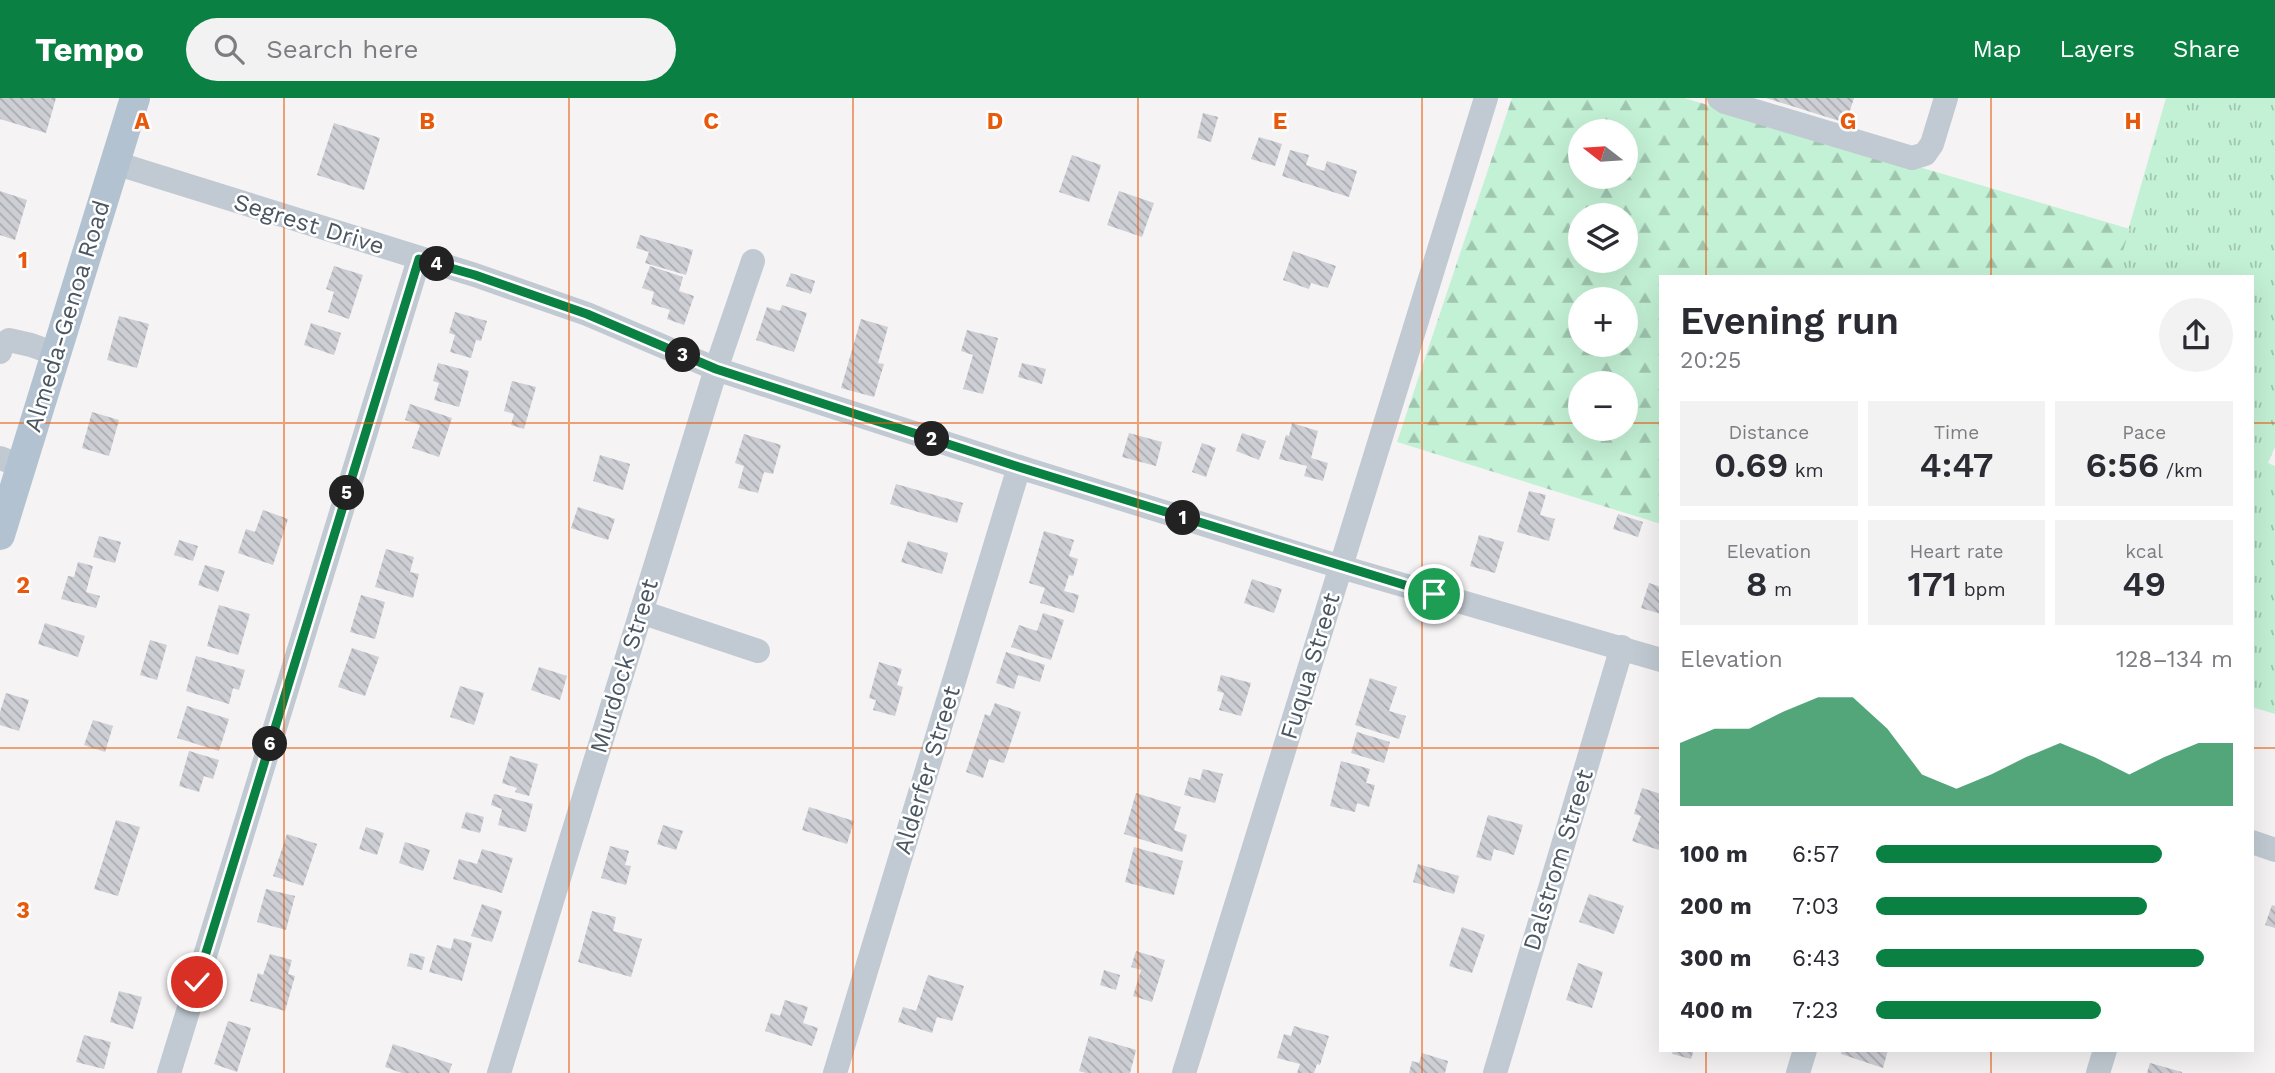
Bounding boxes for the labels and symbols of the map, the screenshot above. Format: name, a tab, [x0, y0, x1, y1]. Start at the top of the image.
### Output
text: A	[134, 108, 150, 135]
text: B	[419, 108, 435, 135]
text: C	[703, 108, 719, 135]
text: D	[987, 108, 1003, 135]
text: E	[1273, 108, 1287, 135]
text: G	[1840, 108, 1856, 135]
text: H	[2124, 108, 2142, 135]
north arrow	[1568, 119, 1638, 189]
street label: Segrest Drive	[230, 188, 388, 260]
street label: Almeda-Genoa Road	[18, 197, 116, 435]
pin: 4	[420, 246, 454, 282]
text: 1	[18, 247, 28, 274]
pin: 3	[666, 338, 700, 372]
pin: 2	[914, 422, 950, 456]
pin: 5	[330, 476, 364, 510]
pin: 1	[1166, 500, 1200, 536]
pin	[1404, 564, 1464, 624]
text: 2	[16, 572, 30, 599]
street label: Murdock Street	[584, 575, 664, 757]
street label: Fuqua Street	[1274, 589, 1346, 743]
street label: Alderfer Street	[888, 682, 966, 858]
pin: 6	[252, 726, 288, 762]
street label: Dalstrom Street	[1517, 766, 1599, 954]
text: 3	[16, 897, 30, 924]
pin	[167, 952, 227, 1012]

